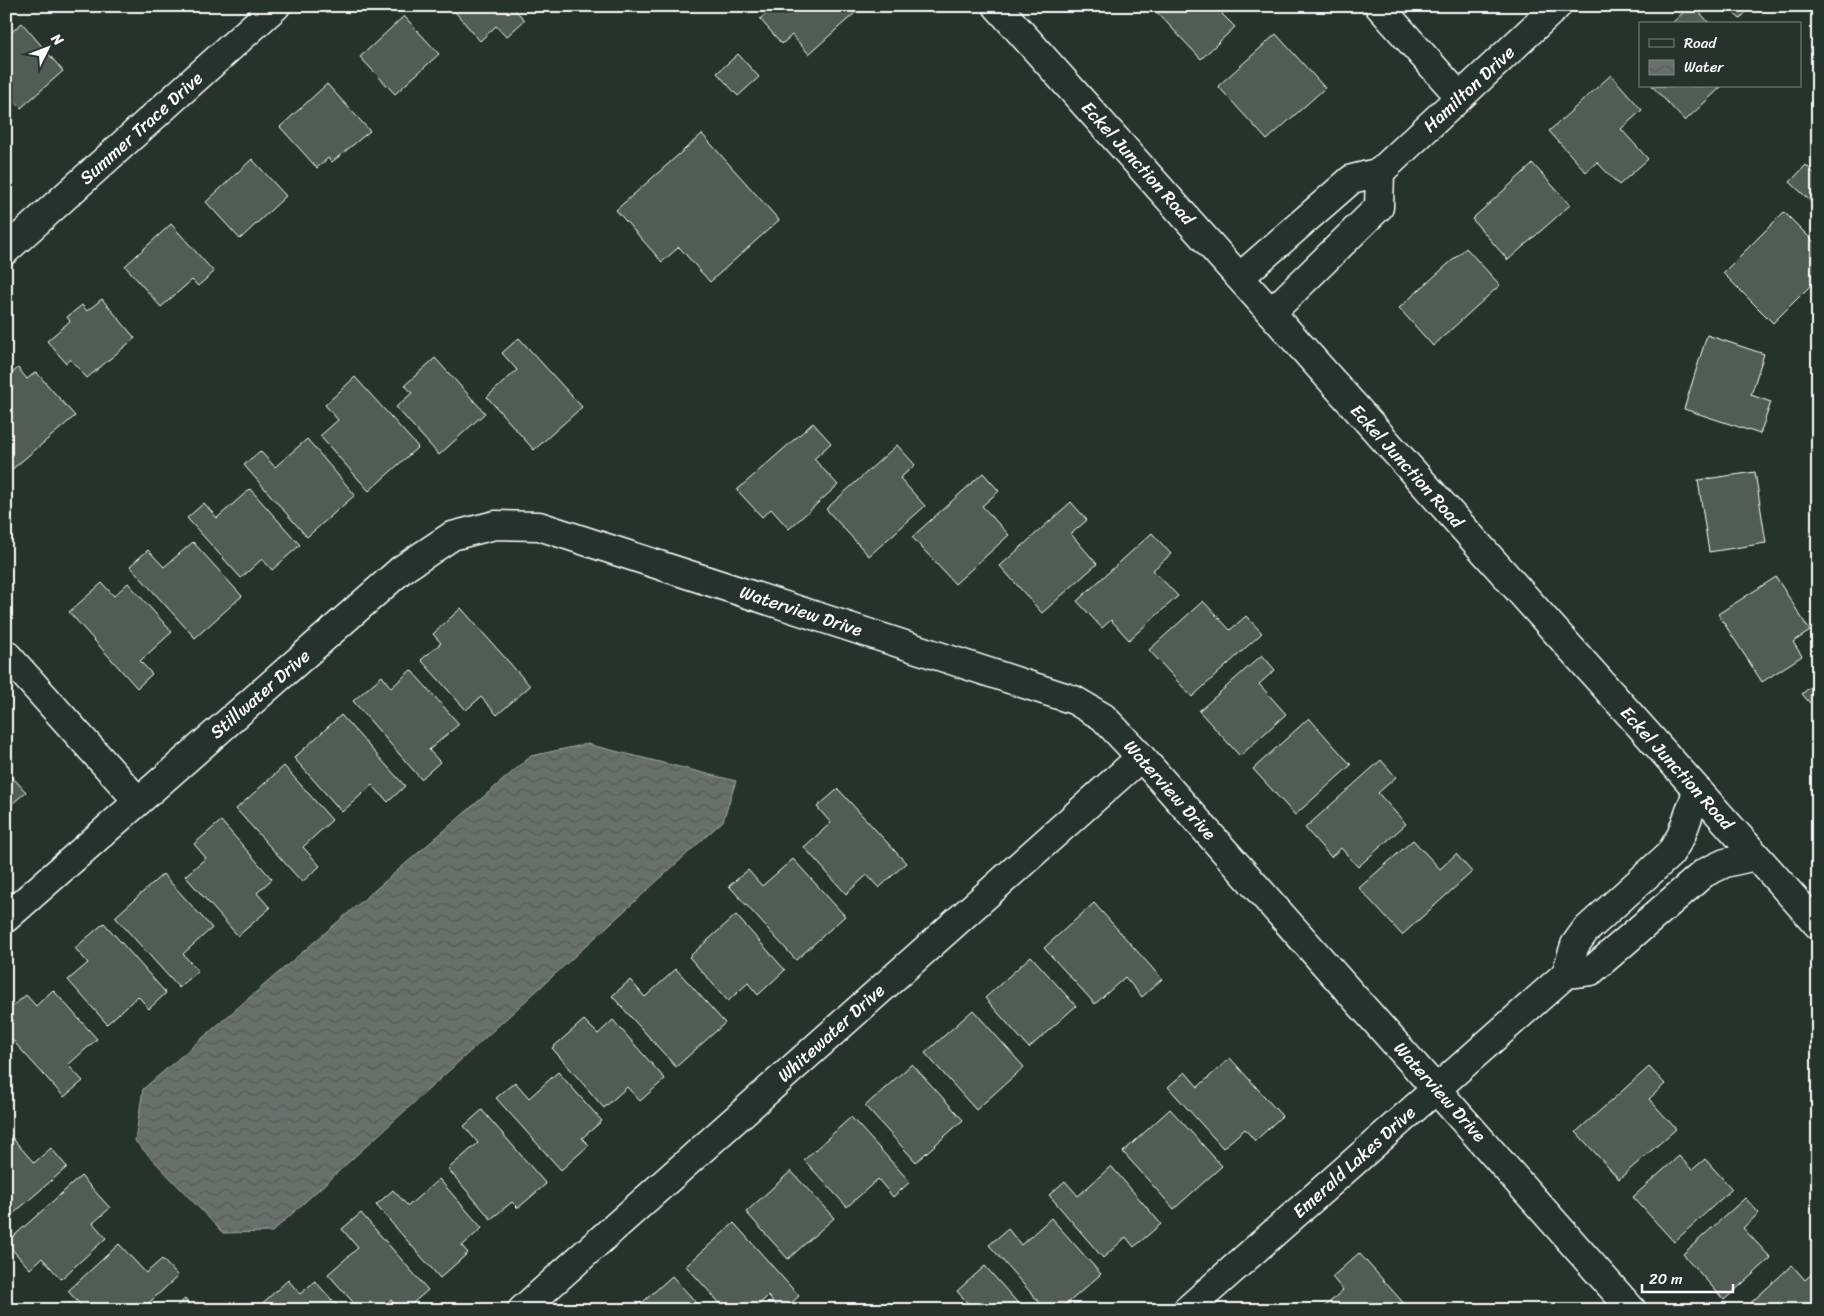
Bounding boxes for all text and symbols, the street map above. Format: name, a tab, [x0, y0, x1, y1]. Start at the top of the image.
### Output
north arrow	[22, 22, 72, 72]
legend	[1639, 22, 1802, 88]
text: N	[44, 27, 70, 52]
text: Road	[1684, 30, 1717, 56]
street label: Hamilton Drive	[1415, 37, 1523, 141]
text: Water	[1684, 54, 1724, 80]
street label: Summer Trace Drive	[72, 63, 211, 193]
street label: Eckel Junction Road	[1073, 93, 1204, 234]
street label: Eckel Junction Road	[1342, 396, 1473, 537]
street label: Waterview Drive	[736, 576, 867, 646]
street label: Stillwater Drive	[202, 641, 318, 747]
street label: Eckel Junction Road	[1612, 698, 1743, 839]
street label: Waterview Drive	[1116, 732, 1225, 848]
street label: Whitewater Drive	[770, 975, 893, 1090]
street label: Waterview Drive	[1386, 1034, 1495, 1150]
street label: Emerald Lakes Drive	[1285, 1097, 1423, 1226]
scale bar	[1642, 1261, 1733, 1293]
text: 20 m	[1649, 1266, 1683, 1292]

